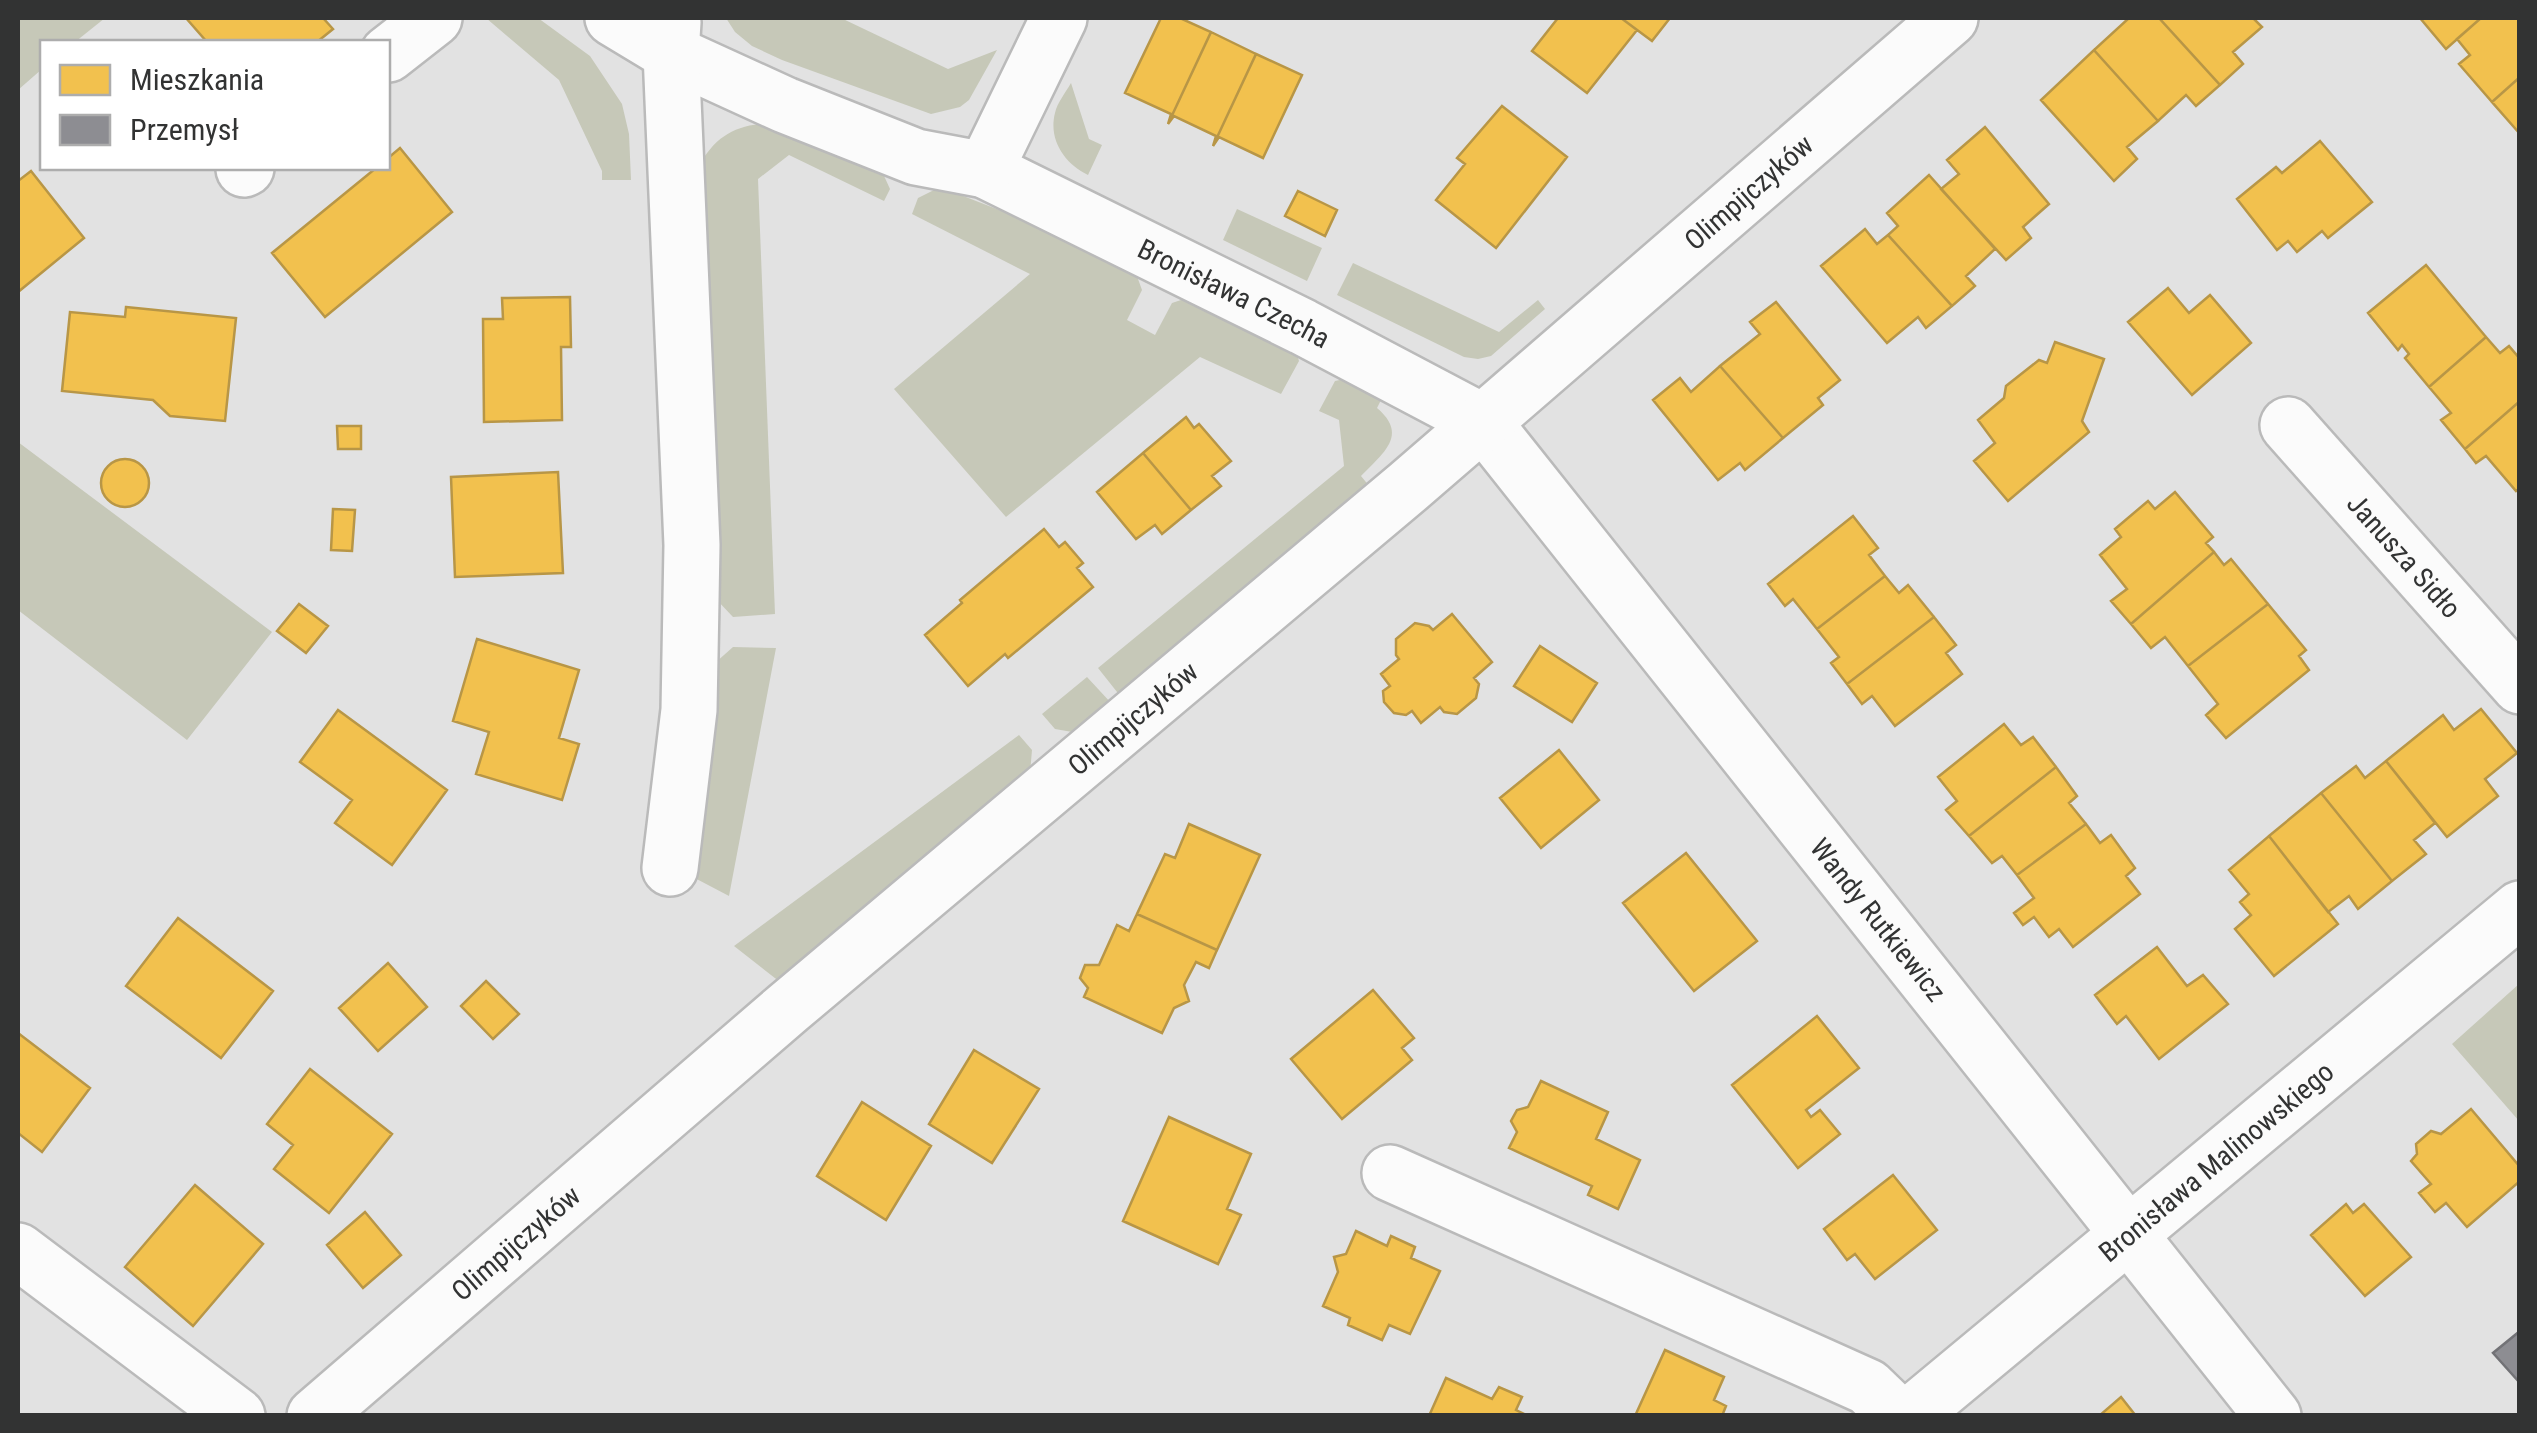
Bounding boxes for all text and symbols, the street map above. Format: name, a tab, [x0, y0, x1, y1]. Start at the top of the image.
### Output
legend	[40, 40, 390, 170]
text: Mieszkania	[130, 62, 264, 97]
text: Przemysł	[130, 112, 239, 147]
street label: Olimpijczyków	[1678, 128, 1820, 257]
street label: Bronisława Czecha	[1132, 232, 1335, 355]
street label: Janusza Sidło	[2340, 487, 2468, 625]
street label: Olimpijczyków	[1062, 655, 1205, 782]
street label: Wandy Rutkiewicz	[1803, 832, 1953, 1008]
street label: Bronisława Malinowskiego	[2092, 1055, 2340, 1269]
street label: Olimpijczyków	[445, 1179, 587, 1308]

